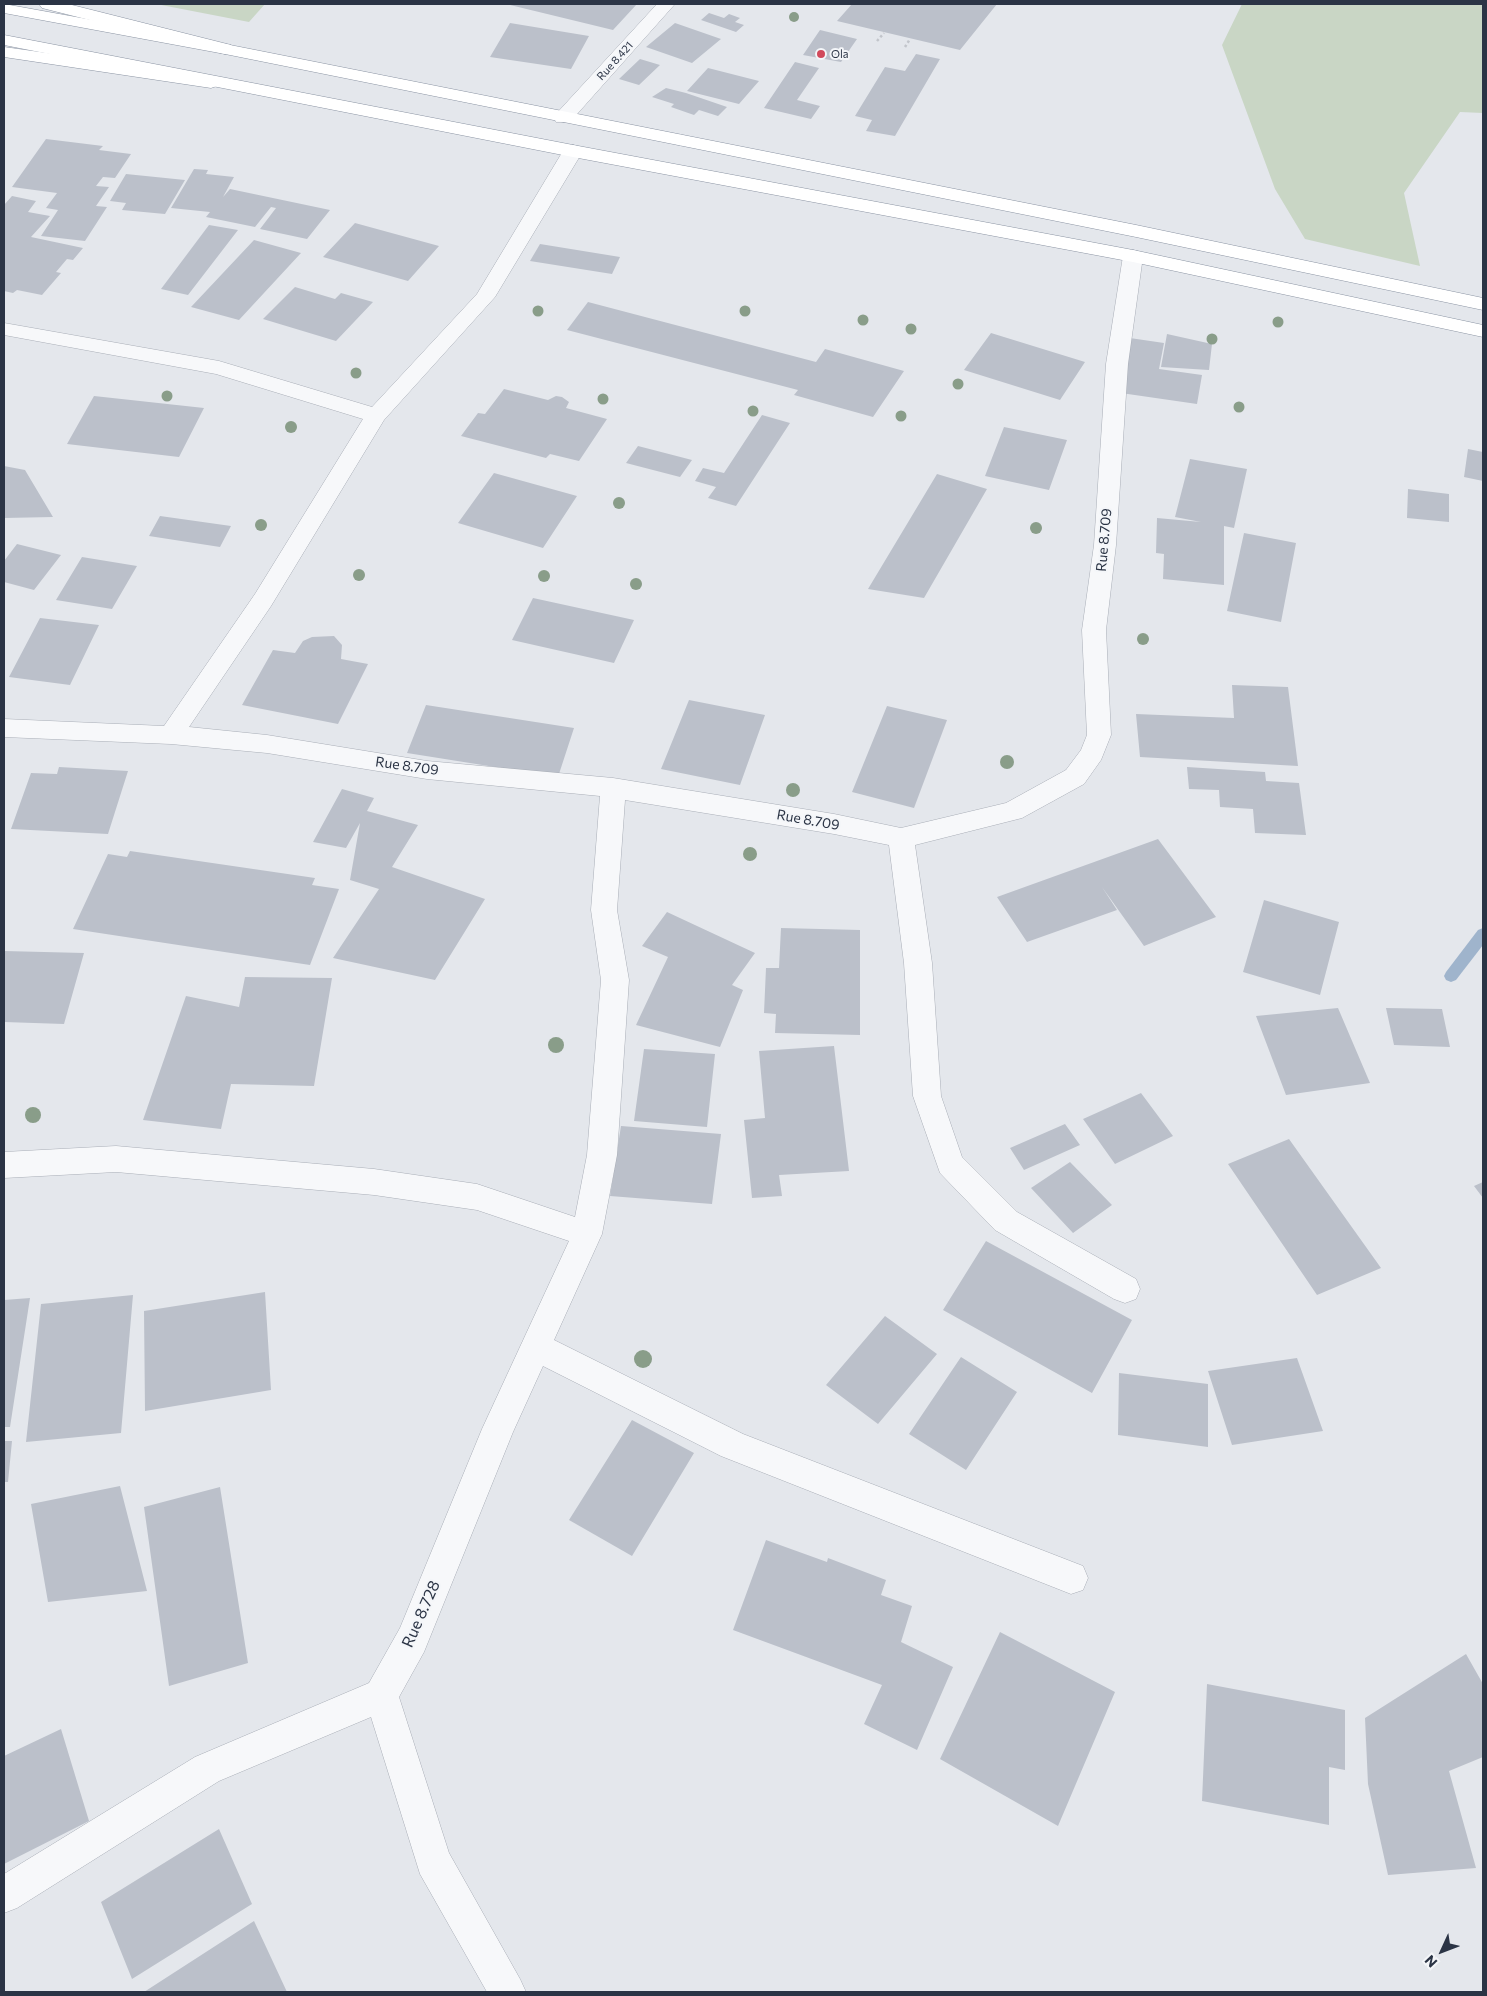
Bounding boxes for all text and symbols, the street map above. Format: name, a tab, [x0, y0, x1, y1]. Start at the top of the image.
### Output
street label: Rue 8.421	[594, 39, 636, 83]
place label: Ola	[831, 47, 849, 61]
marker: Ola	[815, 48, 827, 60]
street label: Rue 8.709	[1093, 508, 1115, 572]
street label: Rue 8.709	[374, 753, 440, 779]
street label: Rue 8.709	[775, 806, 841, 834]
street label: Rue 8.728	[398, 1578, 444, 1650]
north arrow	[1417, 1926, 1467, 1976]
text: N	[1421, 1952, 1440, 1971]

